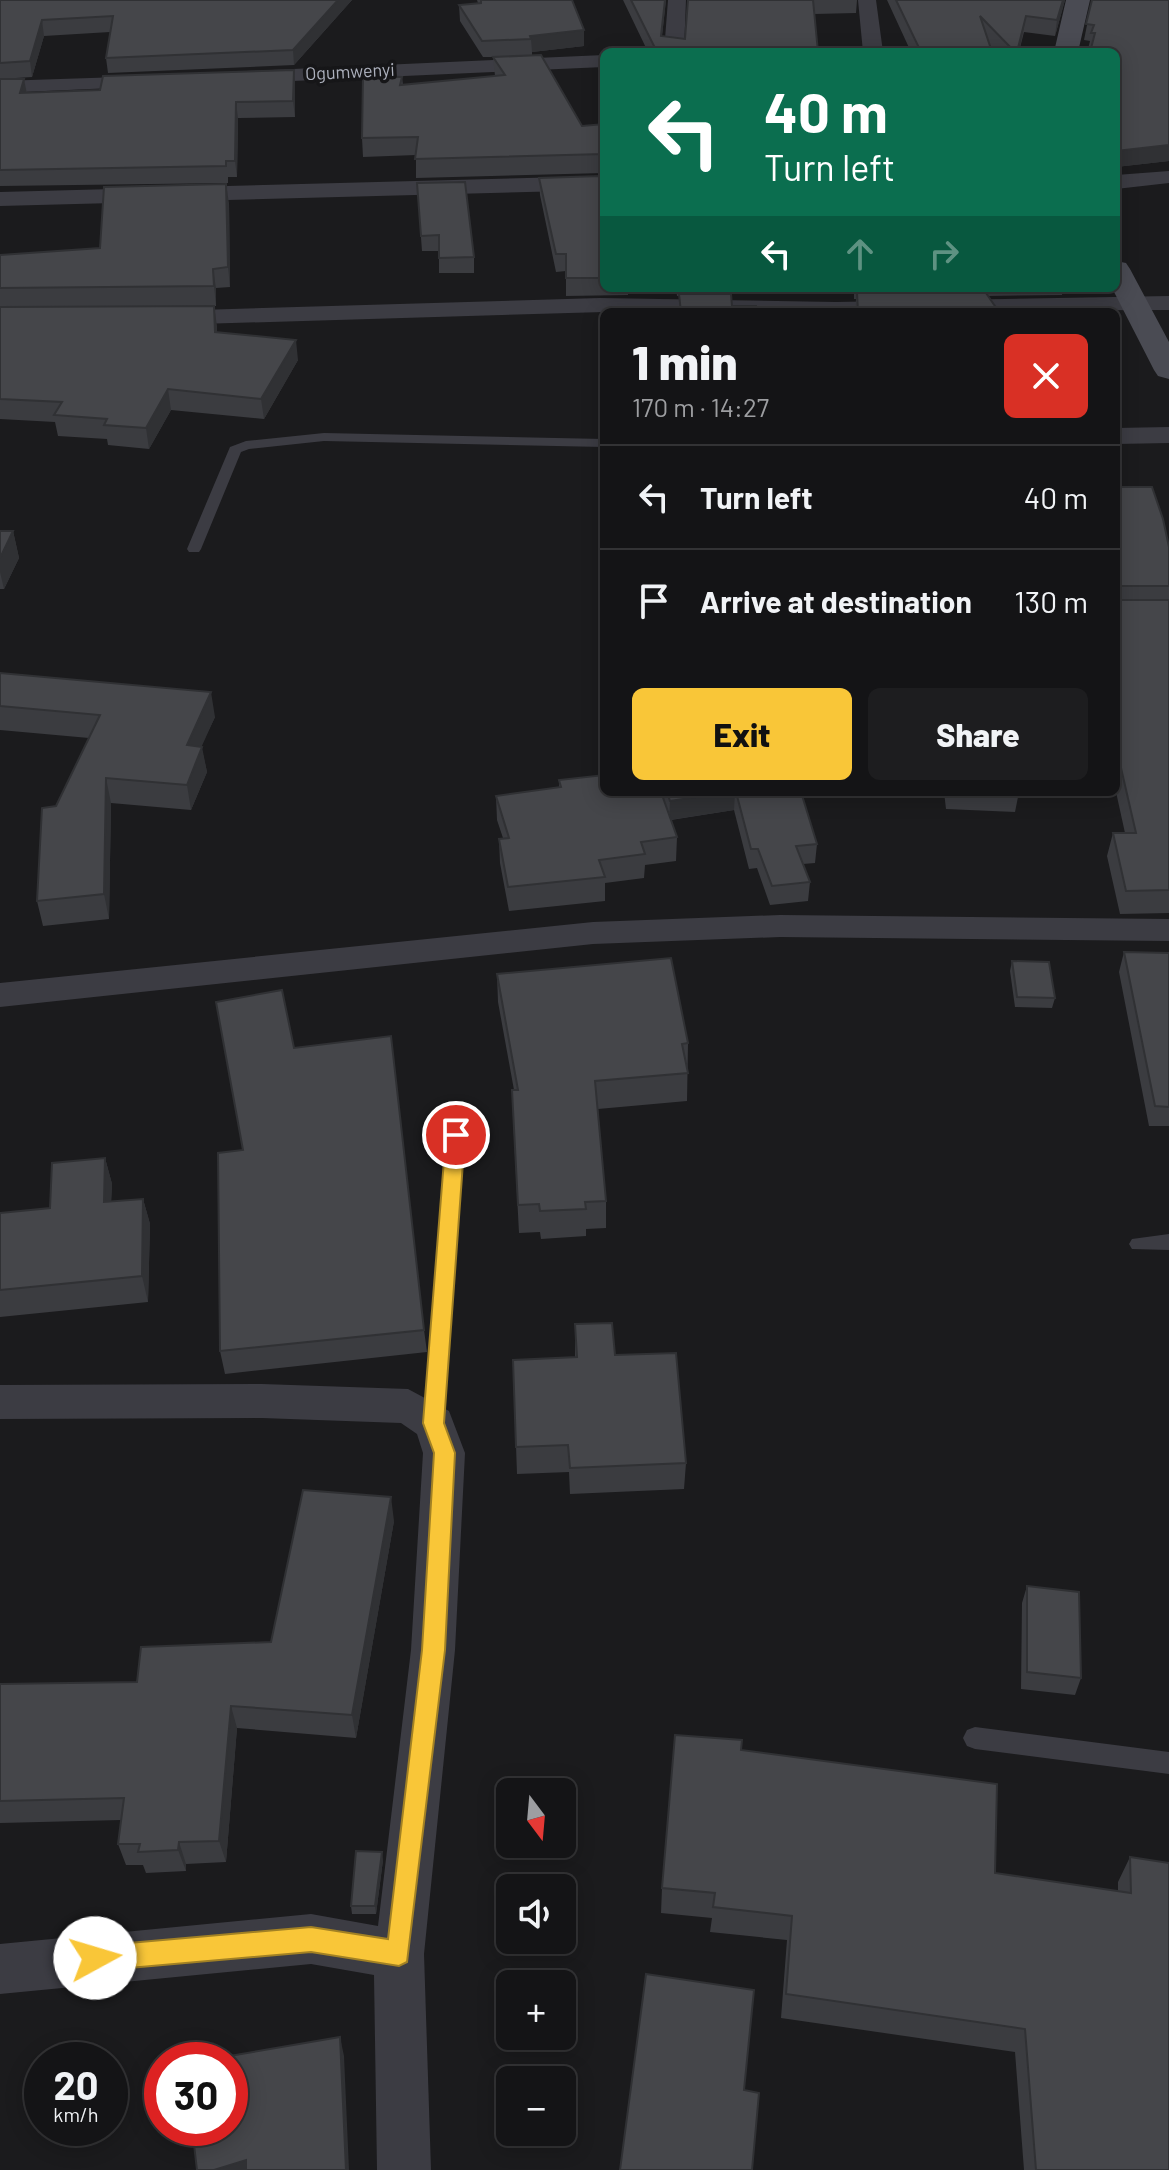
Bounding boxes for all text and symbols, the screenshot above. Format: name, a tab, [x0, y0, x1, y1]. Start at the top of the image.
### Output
street label: Ogumwenyi	[305, 58, 395, 84]
text: 40 m	[764, 77, 888, 144]
icon: left	[632, 80, 736, 184]
text: Turn left	[764, 145, 895, 188]
icon: left	[754, 232, 798, 276]
icon: ahead	[838, 232, 882, 276]
icon: right	[922, 232, 966, 276]
text: 1 min	[632, 332, 738, 390]
button: close	[1004, 334, 1088, 418]
text: 170 m · 14:27	[632, 391, 769, 422]
icon: left	[632, 475, 676, 519]
text: Turn left	[700, 479, 813, 515]
text: 40 m	[1024, 479, 1088, 515]
icon: arrive	[632, 579, 676, 623]
text: Arrive at destination	[700, 583, 972, 619]
text: 130 m	[1014, 583, 1088, 619]
button: Exit	[632, 688, 852, 780]
button: Share	[868, 688, 1088, 780]
pin	[422, 1101, 490, 1169]
icon: arrive	[434, 1113, 478, 1157]
north arrow	[496, 1778, 576, 1858]
map controls	[496, 1778, 576, 2146]
button: sound	[496, 1874, 576, 1954]
position arrow	[53, 1916, 137, 2000]
button: +	[496, 1970, 576, 2050]
speed limit sign: 30	[144, 2042, 248, 2146]
text: 20	[53, 2060, 99, 2108]
button: −	[496, 2066, 576, 2146]
text: km/h	[53, 2102, 99, 2126]

